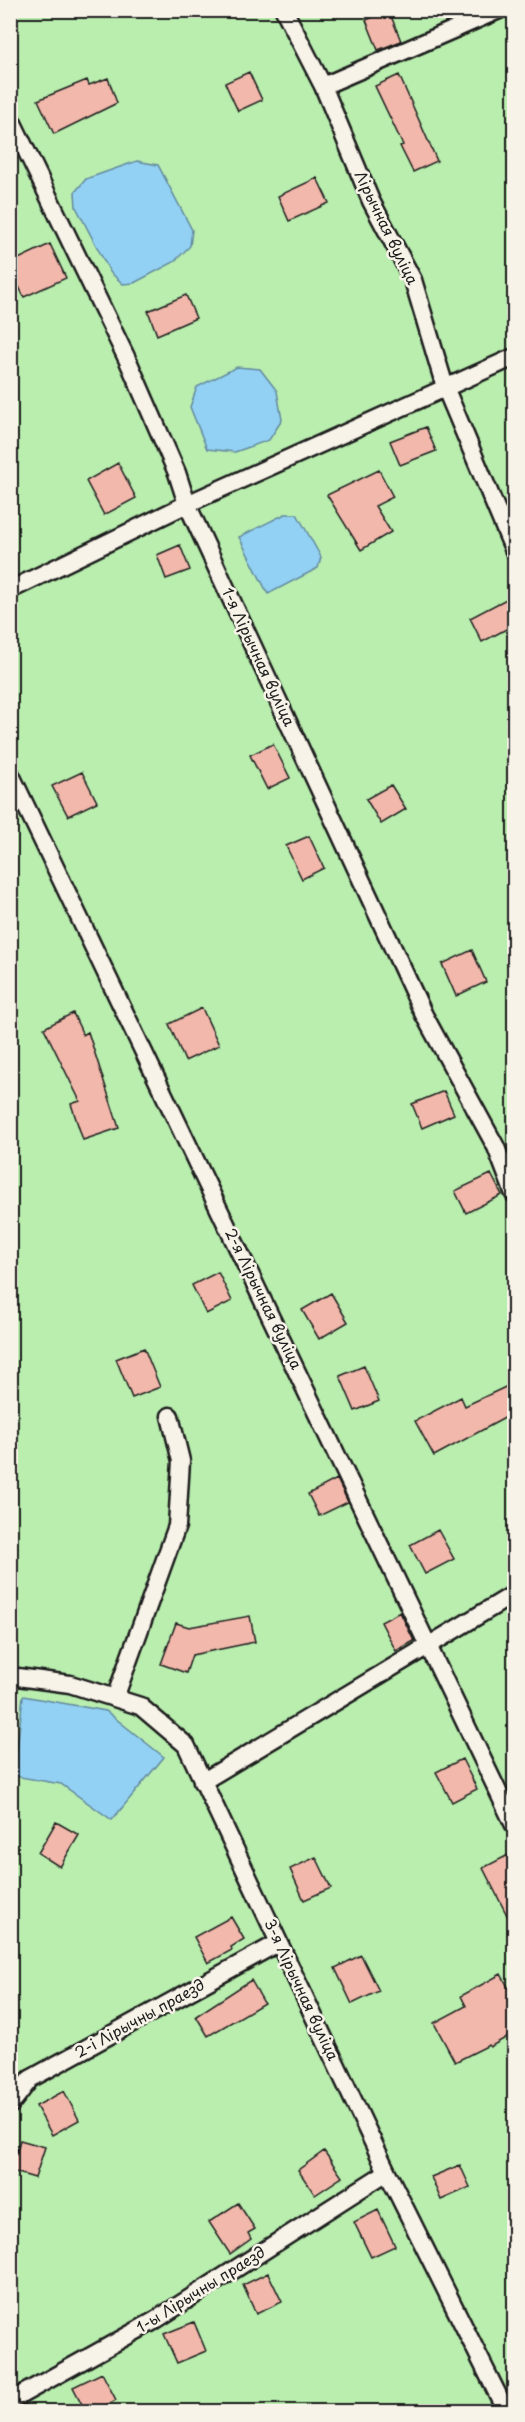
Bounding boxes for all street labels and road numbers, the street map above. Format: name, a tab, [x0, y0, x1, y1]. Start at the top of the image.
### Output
street label: Лірычная вуліца	[350, 166, 425, 289]
street label: 1-я Лірычная вуліца	[217, 583, 302, 730]
street label: 2-я Лірычная вуліца	[220, 1224, 309, 1374]
street label: 3-я Лірычная вуліца	[259, 1915, 346, 2065]
street label: 2-і Лірычны праезд	[70, 1972, 208, 2063]
street label: 1-ы Лірычны праезд	[131, 2240, 269, 2338]

